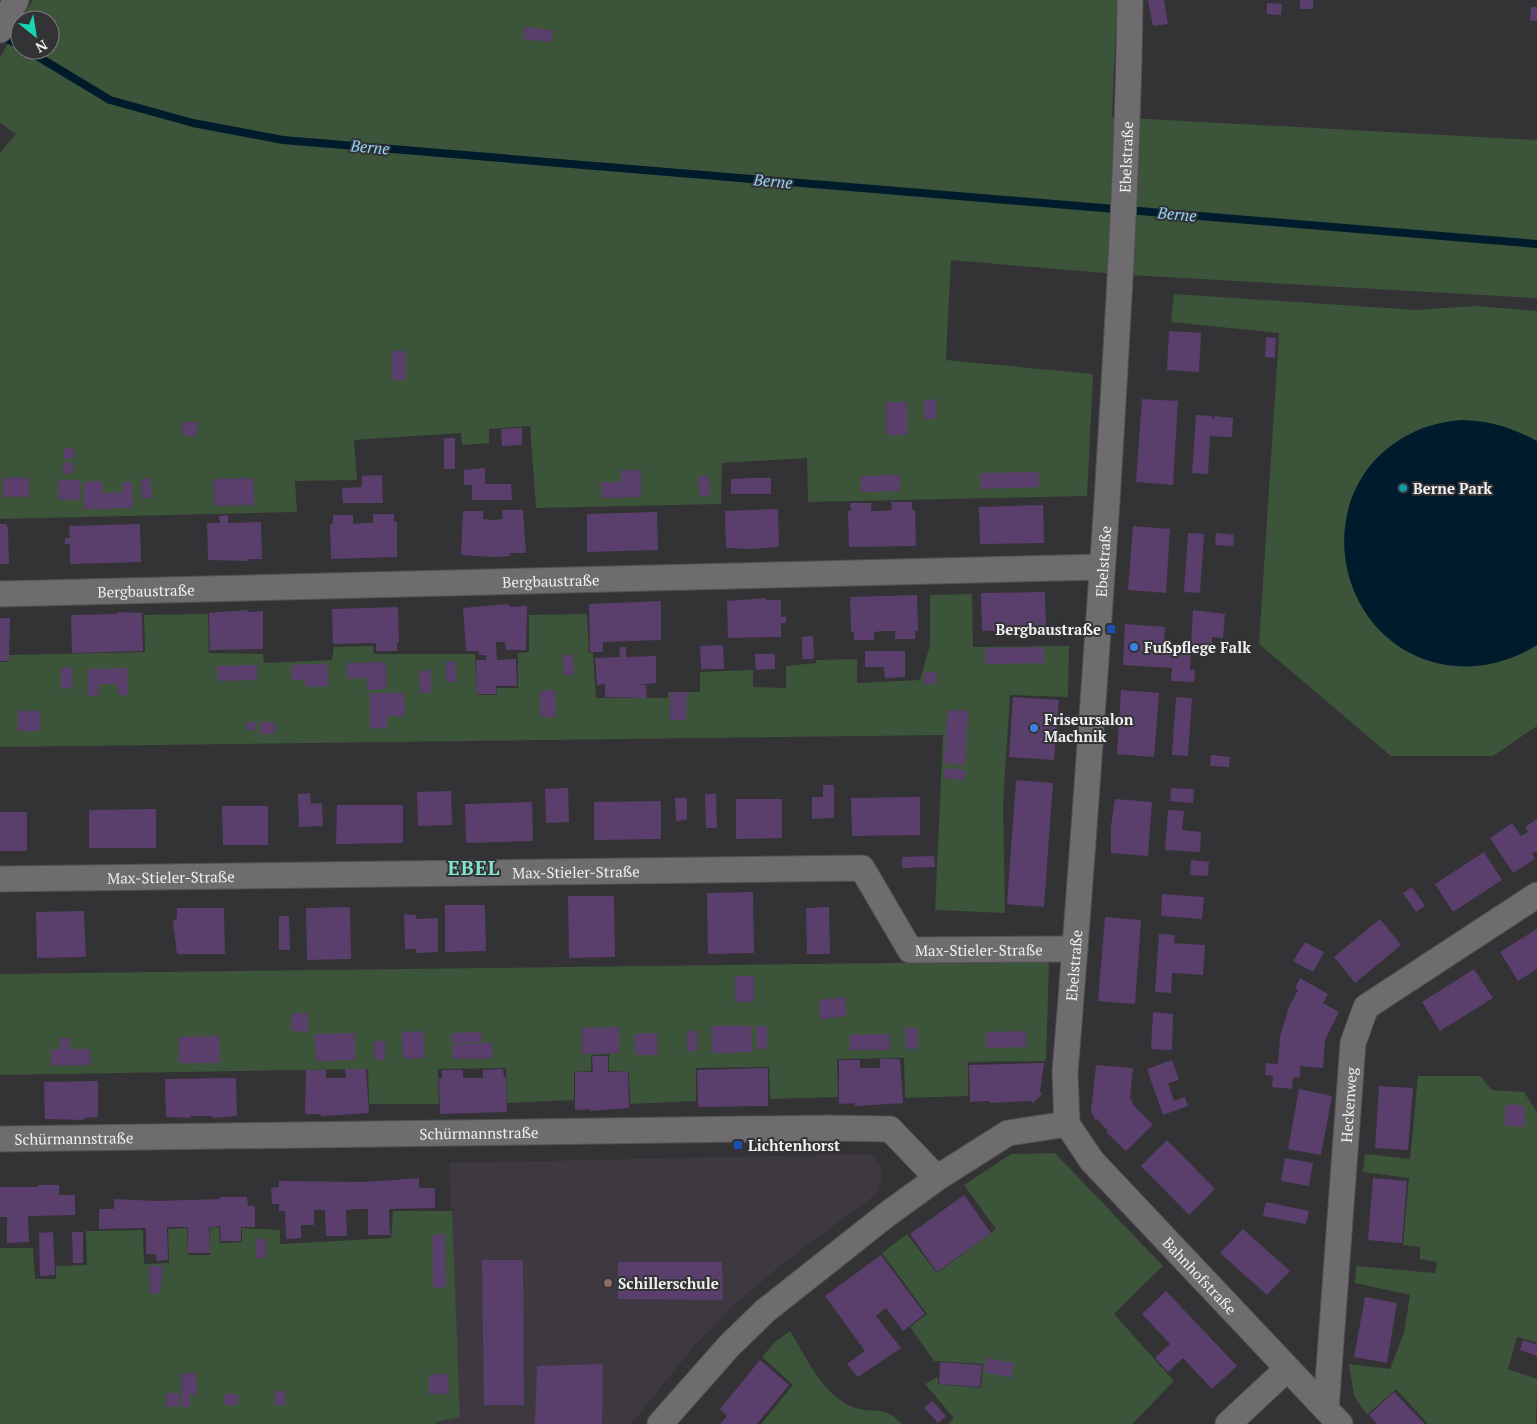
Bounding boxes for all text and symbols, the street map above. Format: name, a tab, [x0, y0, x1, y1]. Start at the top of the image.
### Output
north arrow	[10, 10, 60, 60]
text: N	[32, 36, 51, 58]
street label: Ebelstraße	[1114, 121, 1137, 193]
water label: Berne	[349, 134, 390, 160]
water label: Berne	[752, 168, 793, 194]
water label: Berne	[1156, 201, 1197, 227]
place label: Berne Park	[1413, 478, 1492, 498]
marker: Berne Park	[1397, 482, 1409, 494]
street label: Ebelstraße	[1090, 525, 1115, 598]
street label: Bergbaustraße	[502, 569, 600, 592]
street label: Bergbaustraße	[97, 579, 195, 602]
place label: Bergbaustraße	[996, 619, 1101, 639]
marker: Bergbaustraße	[1105, 623, 1117, 635]
place label: Fußpflege Falk	[1144, 637, 1251, 657]
marker: Fußpflege Falk	[1128, 641, 1140, 653]
place label: Friseursalon Machnik	[1044, 709, 1134, 746]
marker: Friseursalon Machnik	[1028, 722, 1040, 734]
district label: EBEL	[448, 854, 500, 881]
street label: Max-Stieler-Straße	[512, 861, 640, 882]
street label: Max-Stieler-Straße	[107, 866, 235, 888]
street label: Ebelstraße	[1061, 929, 1086, 1002]
street label: Max-Stieler-Straße	[915, 939, 1043, 960]
street label: Heckenweg	[1336, 1065, 1361, 1143]
street label: Schürmannstraße	[419, 1122, 539, 1143]
street label: Schürmannstraße	[14, 1127, 134, 1149]
place label: Lichtenhorst	[748, 1135, 840, 1155]
marker: Lichtenhorst	[732, 1139, 744, 1151]
street label: Bahnhofstraße	[1159, 1232, 1241, 1318]
place label: Schillerschule	[618, 1273, 719, 1293]
marker: Schillerschule	[602, 1277, 614, 1289]

